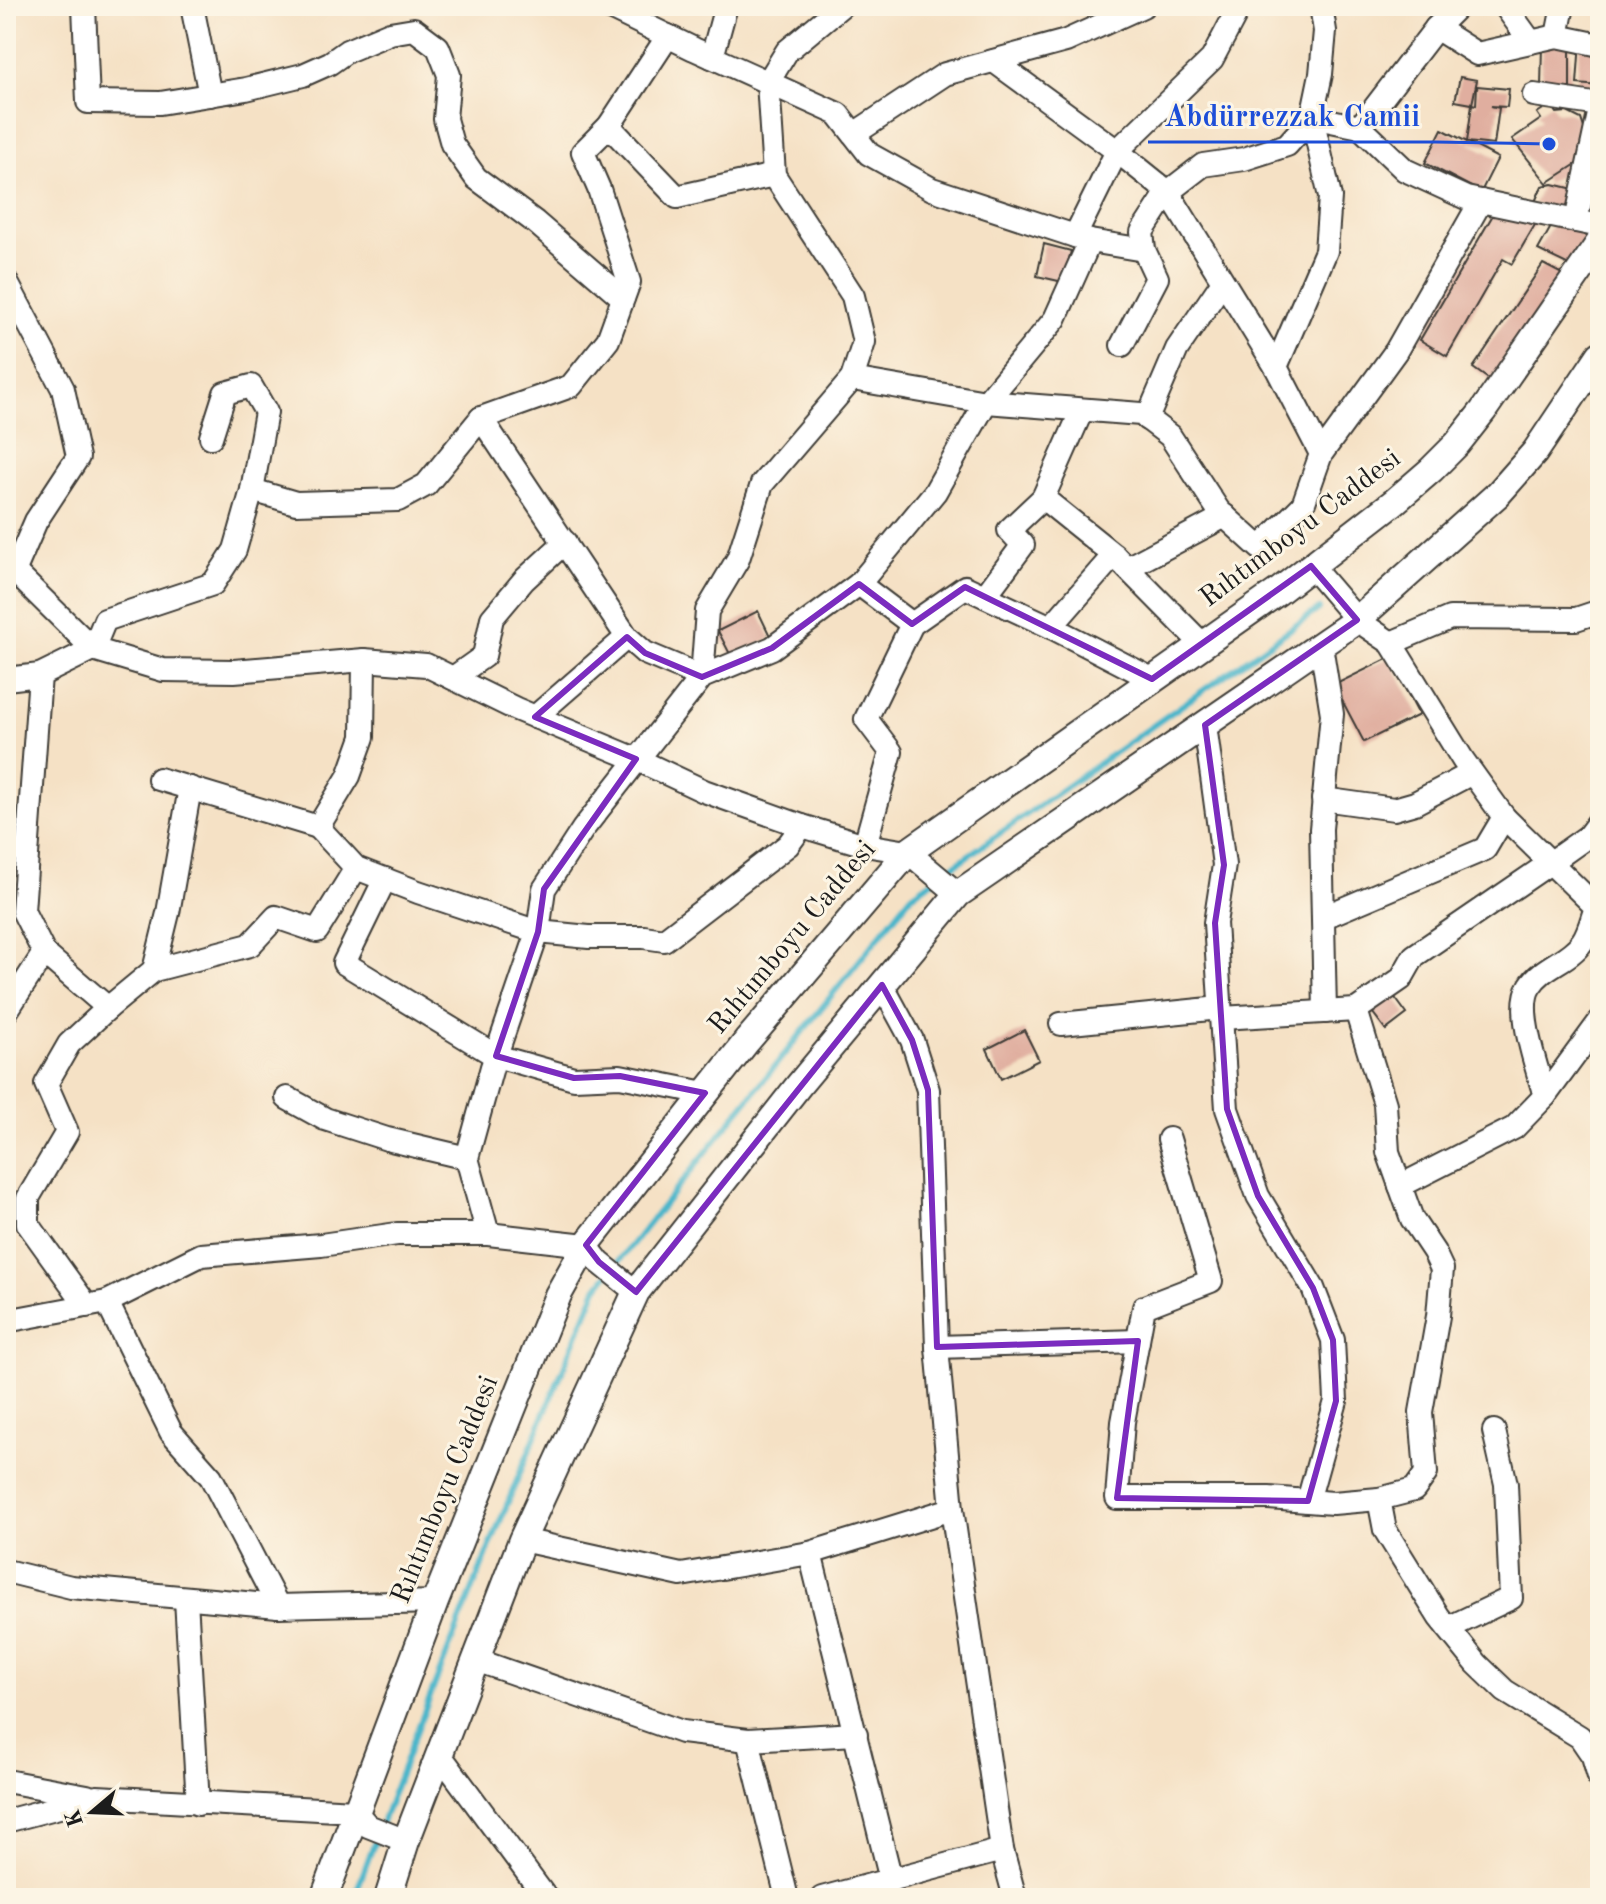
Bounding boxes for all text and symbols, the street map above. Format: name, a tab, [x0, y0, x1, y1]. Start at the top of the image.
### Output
callout: Abdürrezzak Camii	[1148, 88, 1436, 142]
text: Abdürrezzak Camii	[1164, 103, 1420, 133]
street label: Rıhtımboyu Caddesi	[1196, 445, 1406, 613]
street label: Rıhtımboyu Caddesi	[704, 836, 882, 1040]
street label: Rıhtımboyu Caddesi	[388, 1372, 504, 1608]
north arrow	[52, 1772, 132, 1852]
text: K	[62, 1806, 88, 1829]

